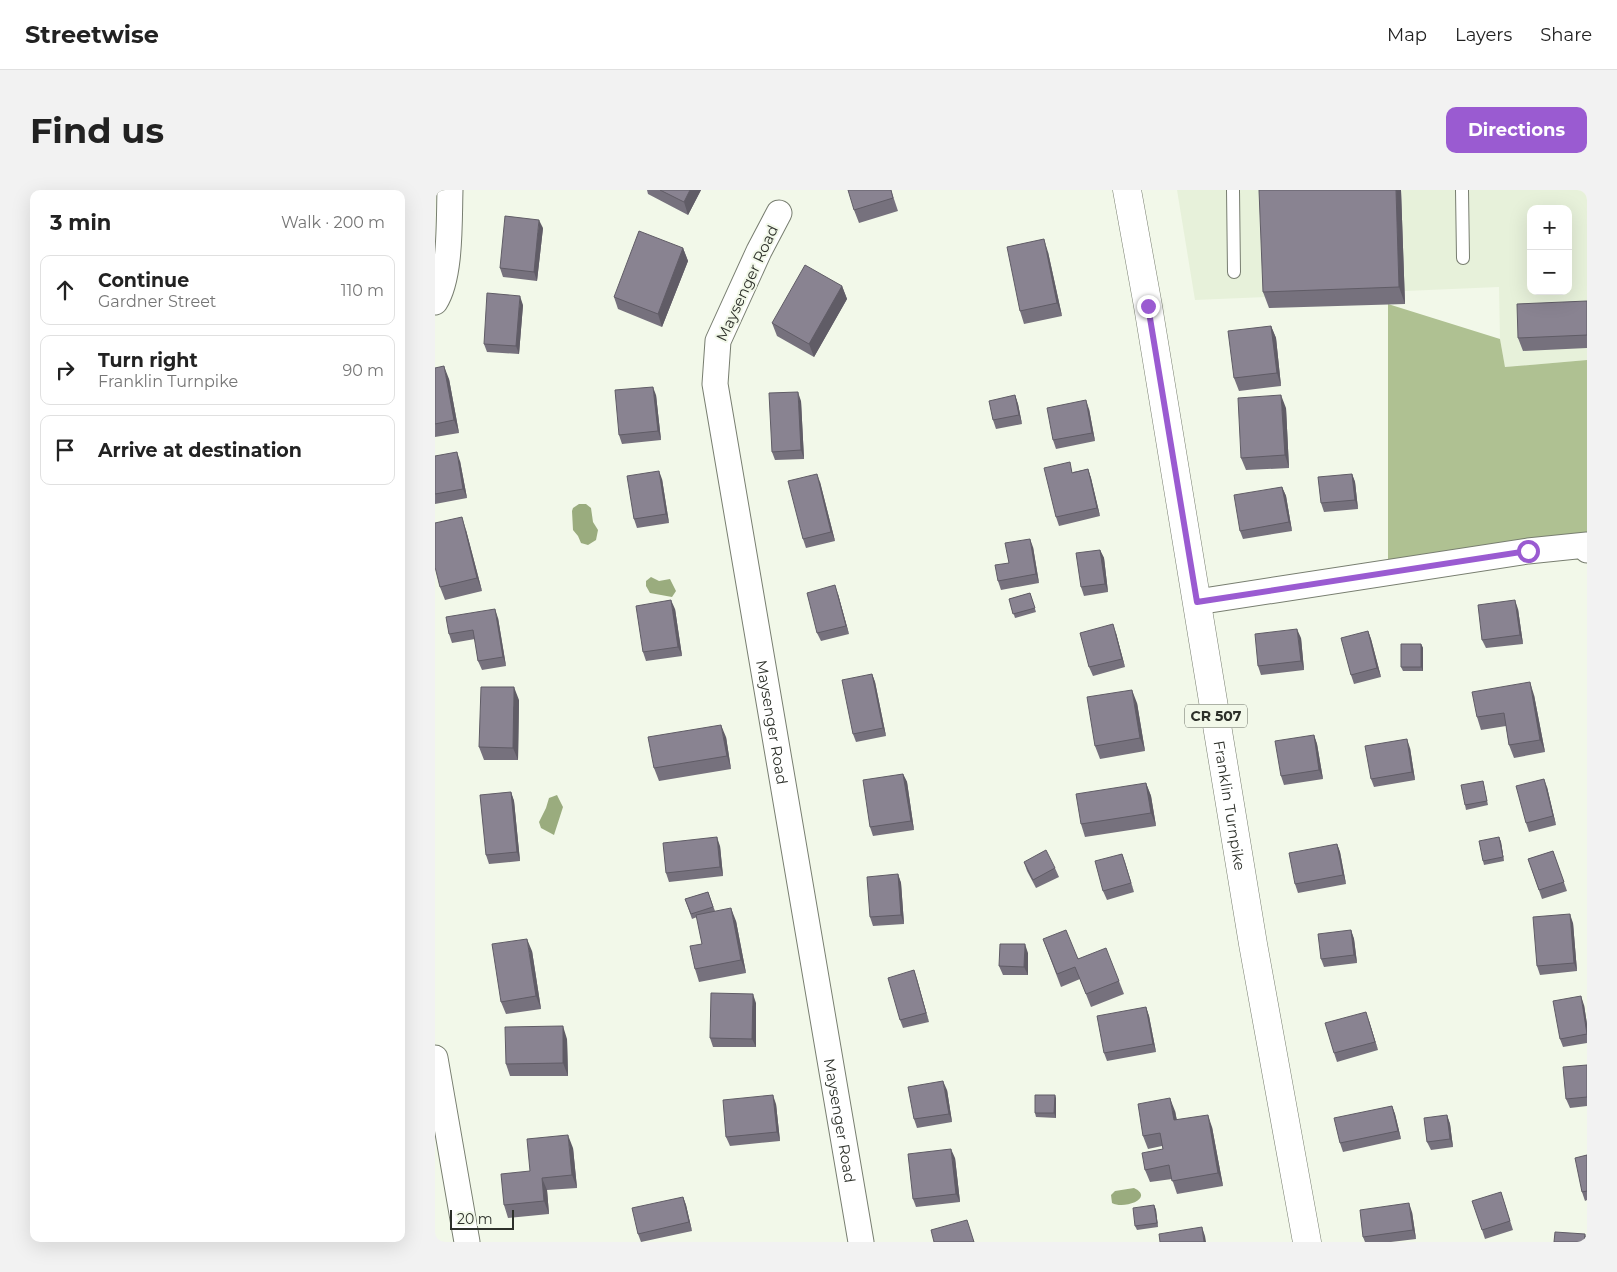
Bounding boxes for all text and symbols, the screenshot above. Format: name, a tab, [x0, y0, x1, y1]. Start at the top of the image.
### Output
text: Streetwise	[25, 20, 159, 49]
text: Map	[1387, 24, 1427, 46]
text: Layers	[1455, 24, 1512, 46]
text: Share	[1540, 24, 1592, 46]
button: Directions	[1446, 107, 1587, 153]
text: Find us	[30, 109, 164, 152]
map controls	[1527, 205, 1572, 295]
button: +	[1527, 205, 1572, 250]
text: 3 min	[50, 210, 111, 235]
text: Walk · 200 m	[281, 213, 385, 232]
street label: Maysenger Road	[712, 222, 782, 344]
button: −	[1527, 250, 1572, 295]
text: Continue	[98, 269, 189, 292]
icon: ahead	[51, 276, 79, 304]
text: 110 m	[341, 281, 384, 300]
text: Gardner Street	[98, 292, 216, 311]
route end	[1137, 295, 1160, 318]
text: Turn right	[98, 349, 198, 372]
icon: right	[51, 356, 79, 384]
text: 90 m	[342, 361, 384, 380]
text: Franklin Turnpike	[98, 372, 238, 391]
icon: arrive	[51, 436, 79, 464]
text: Arrive at destination	[98, 439, 302, 462]
route start	[1517, 540, 1540, 563]
street label: Maysenger Road	[753, 658, 792, 786]
road number: CR 507	[1185, 704, 1247, 728]
street label: Franklin Turnpike	[1210, 739, 1250, 872]
street label: Maysenger Road	[820, 1057, 860, 1184]
scale bar	[450, 1207, 514, 1230]
text: 20 m	[457, 1210, 493, 1228]

